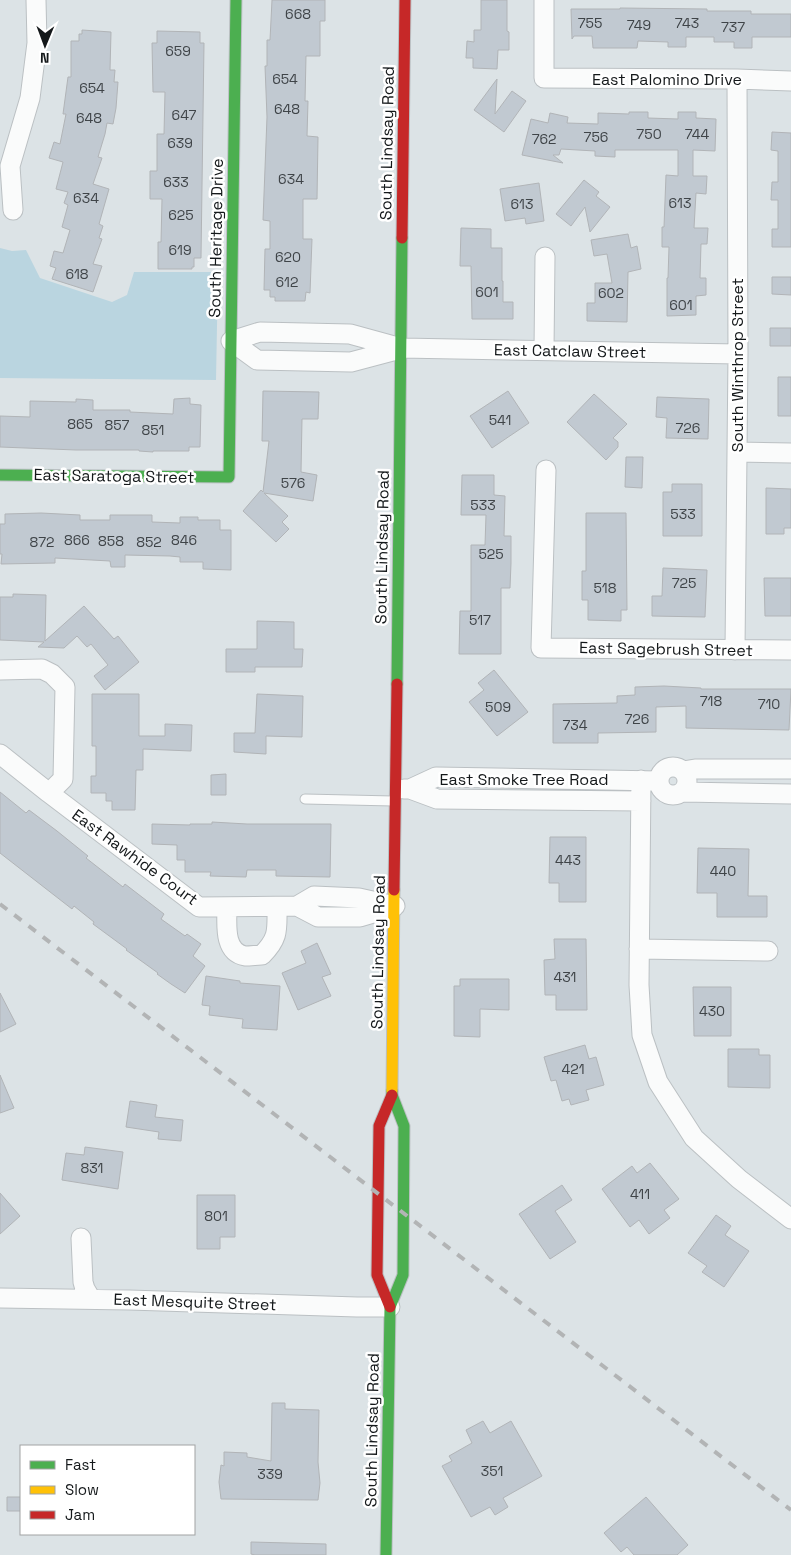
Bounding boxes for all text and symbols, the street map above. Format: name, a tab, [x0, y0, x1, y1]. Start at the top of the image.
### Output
house number: 668	[285, 5, 311, 23]
house number: 755	[578, 14, 602, 32]
house number: 743	[675, 14, 699, 32]
house number: 749	[627, 16, 651, 34]
house number: 737	[721, 18, 745, 36]
north arrow	[20, 20, 70, 70]
house number: 659	[165, 42, 191, 60]
text: N	[40, 49, 50, 67]
street label: South Lindsay Road	[375, 66, 399, 220]
street label: East Palomino Drive	[592, 69, 742, 90]
house number: 654	[272, 70, 298, 88]
house number: 654	[79, 79, 105, 97]
house number: 648	[274, 100, 300, 118]
house number: 647	[172, 106, 196, 124]
house number: 648	[76, 109, 102, 127]
house number: 750	[636, 125, 662, 143]
house number: 744	[685, 125, 710, 143]
house number: 756	[584, 128, 608, 146]
house number: 762	[532, 130, 556, 148]
house number: 639	[167, 134, 193, 152]
street label: South Heritage Drive	[204, 158, 228, 318]
house number: 634	[278, 170, 304, 188]
house number: 633	[163, 173, 189, 191]
house number: 634	[73, 189, 99, 207]
house number: 613	[669, 194, 691, 212]
house number: 613	[511, 195, 533, 213]
house number: 625	[168, 206, 194, 224]
house number: 619	[169, 241, 191, 259]
house number: 620	[275, 248, 301, 266]
house number: 618	[65, 265, 89, 283]
house number: 612	[276, 273, 298, 291]
street label: South Winthrop Street	[727, 278, 748, 452]
house number: 601	[475, 283, 499, 301]
house number: 602	[598, 284, 624, 302]
house number: 601	[669, 296, 693, 314]
street label: East Catclaw Street	[494, 339, 646, 363]
house number: 541	[489, 411, 511, 429]
house number: 865	[67, 415, 93, 433]
house number: 857	[105, 416, 130, 434]
house number: 726	[676, 419, 700, 437]
house number: 851	[142, 421, 164, 439]
street label: East Saratoga Street	[33, 464, 195, 488]
street label: South Lindsay Road	[370, 470, 394, 624]
house number: 576	[281, 474, 305, 492]
house number: 533	[470, 496, 496, 514]
house number: 533	[670, 505, 696, 523]
house number: 866	[64, 531, 90, 549]
house number: 846	[171, 531, 197, 549]
house number: 858	[98, 532, 124, 550]
house number: 872	[30, 533, 54, 551]
house number: 852	[136, 533, 162, 551]
house number: 525	[478, 545, 504, 563]
house number: 725	[672, 574, 696, 592]
house number: 518	[594, 579, 617, 597]
house number: 517	[469, 611, 491, 629]
street label: East Sagebrush Street	[579, 637, 753, 661]
house number: 718	[700, 692, 722, 710]
house number: 710	[758, 695, 780, 713]
house number: 509	[485, 698, 511, 716]
house number: 726	[625, 710, 649, 728]
house number: 734	[562, 716, 588, 734]
street label: East Smoke Tree Road	[440, 769, 608, 790]
street label: East Rawhide Court	[68, 804, 202, 910]
house number: 443	[555, 851, 581, 869]
house number: 440	[710, 862, 736, 880]
street label: South Lindsay Road	[366, 875, 390, 1029]
house number: 431	[554, 968, 576, 986]
house number: 430	[699, 1002, 725, 1020]
house number: 421	[561, 1060, 585, 1078]
house number: 831	[81, 1159, 103, 1177]
house number: 411	[630, 1185, 650, 1203]
house number: 801	[204, 1207, 228, 1225]
street label: East Mesquite Street	[113, 1289, 277, 1315]
street label: South Lindsay Road	[360, 1353, 384, 1507]
legend	[20, 1445, 195, 1535]
text: Fast	[65, 1455, 96, 1474]
house number: 351	[481, 1462, 503, 1480]
house number: 339	[257, 1465, 283, 1483]
text: Slow	[65, 1480, 99, 1499]
text: Jam	[65, 1505, 95, 1524]

